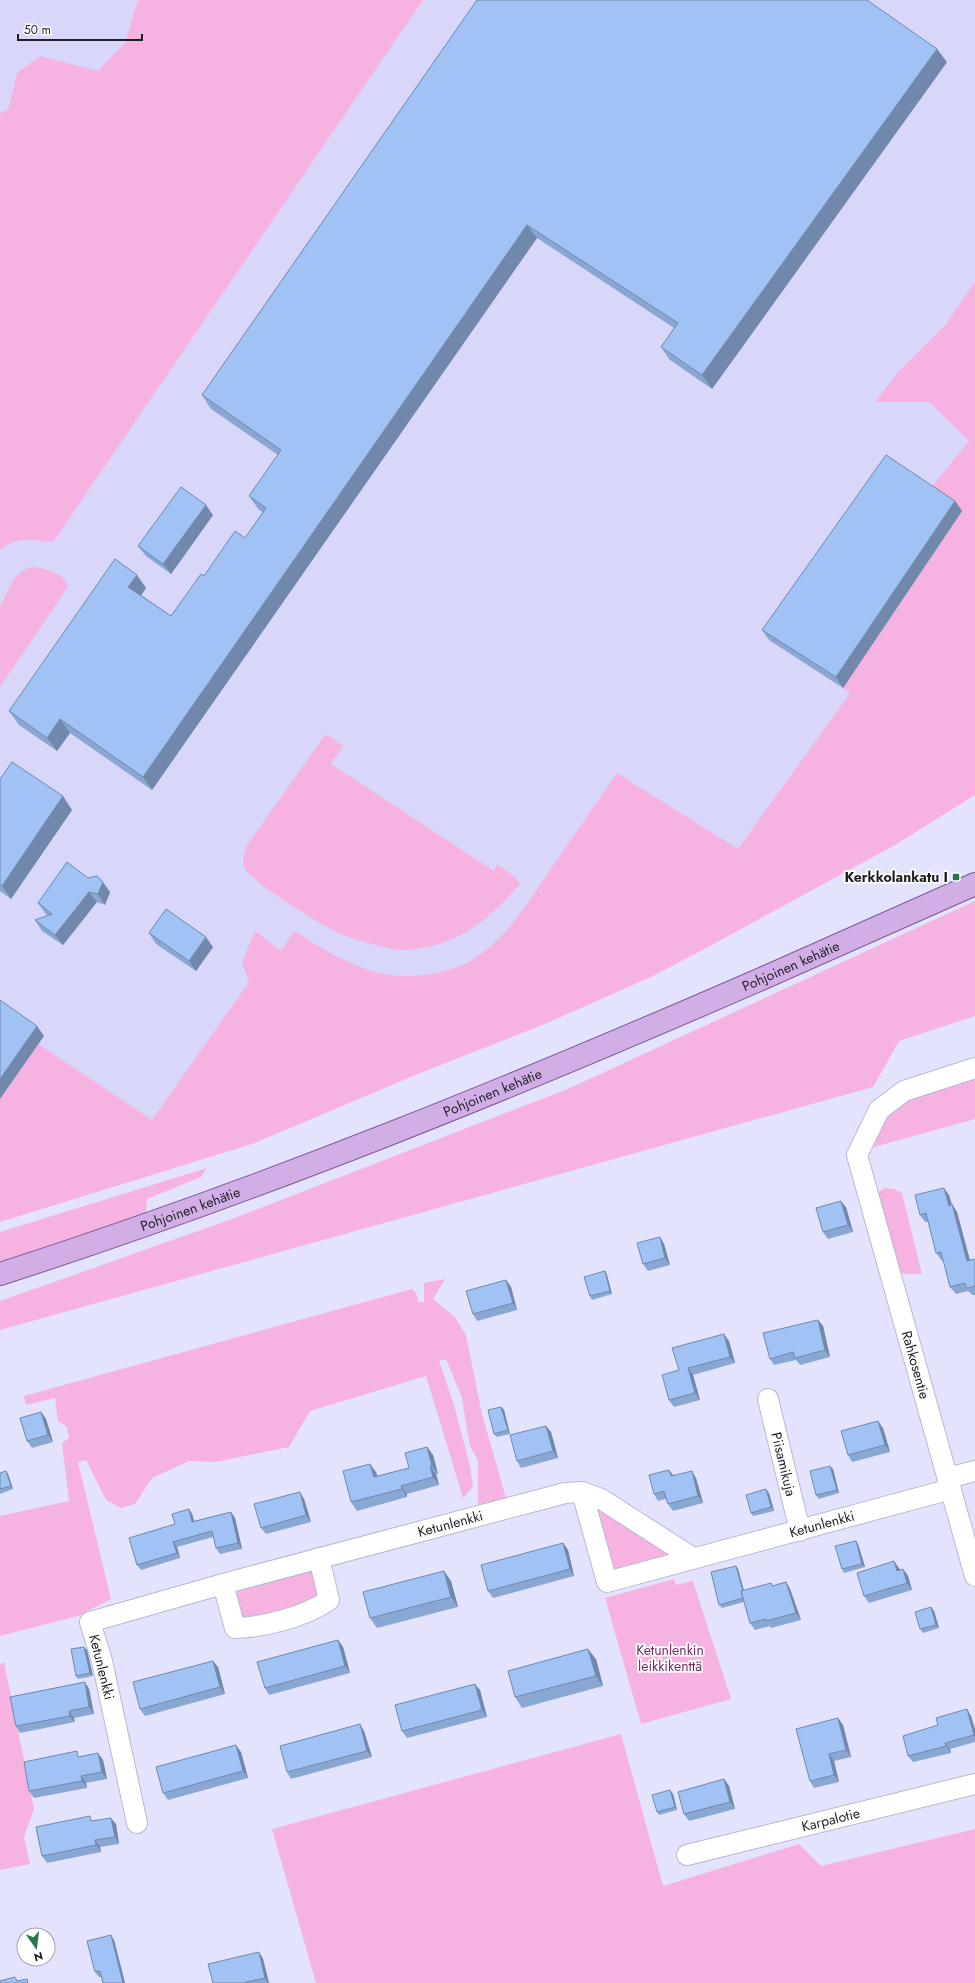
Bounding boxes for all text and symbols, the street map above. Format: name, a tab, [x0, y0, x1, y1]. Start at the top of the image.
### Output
scale bar	[18, 16, 142, 42]
text: 50 m	[24, 21, 51, 39]
place label: Kerkkolankatu I	[844, 867, 948, 887]
marker: Kerkkolankatu I	[951, 872, 961, 882]
street label: Pohjoinen kehätie	[739, 936, 843, 996]
street label: Pohjoinen kehätie	[440, 1063, 545, 1122]
street label: Pohjoinen kehätie	[138, 1182, 243, 1236]
street label: Rahkosentie	[897, 1328, 935, 1401]
street label: Piisamikuja	[766, 1430, 801, 1498]
street label: Ketunlenkki	[415, 1505, 485, 1542]
street label: Ketunlenkki	[787, 1506, 857, 1542]
street label: Ketunlenkki	[84, 1632, 120, 1702]
park label: Ketunlenkin leikkikenttä	[636, 1640, 704, 1676]
street label: Karpalotie	[800, 1803, 862, 1836]
north arrow	[16, 1927, 56, 1967]
text: N	[32, 1948, 45, 1966]

